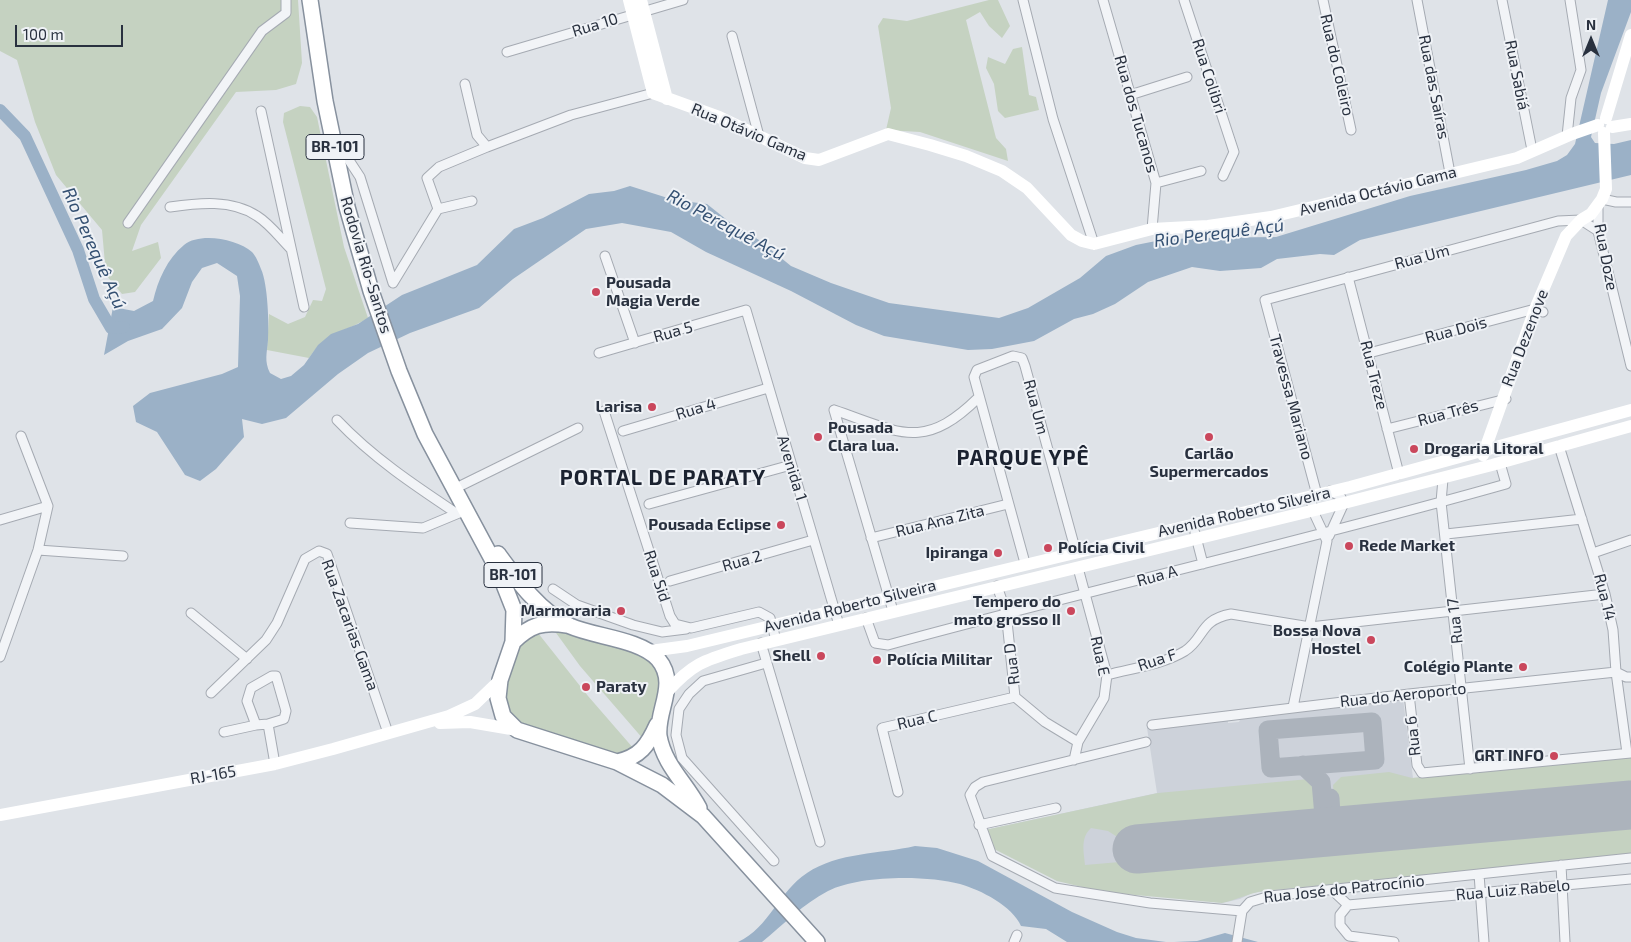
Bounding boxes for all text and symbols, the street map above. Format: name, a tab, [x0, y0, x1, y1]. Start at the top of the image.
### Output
street label: Rua 10	[570, 9, 620, 41]
street label: Rua do Coleiro	[1316, 12, 1358, 118]
scale bar	[18, 15, 125, 47]
north arrow	[1566, 15, 1616, 65]
text: N	[1586, 16, 1596, 33]
text: 100 m	[23, 25, 64, 43]
street label: Rua das Saíras	[1414, 33, 1454, 141]
street label: Rua Colibri	[1188, 36, 1230, 116]
street label: Rua Sabiá	[1501, 38, 1533, 112]
street label: Rua dos Tucanos	[1110, 53, 1162, 175]
street label: Rua Otávio Gama	[688, 99, 810, 165]
road number: BR-101	[306, 134, 364, 160]
street label: Avenida Octávio Gama	[1297, 162, 1459, 220]
water label: Rio Perequê Açú	[58, 184, 130, 312]
water label: Rio Perequê Açú	[663, 185, 789, 265]
street label: Rodovia Rio-Santos	[336, 194, 396, 336]
water label: Rio Perequê Açú	[1153, 214, 1285, 252]
street label: Rua Doze	[1590, 222, 1622, 292]
street label: Rua Um	[1392, 240, 1452, 274]
place label: Pousada Magia Verde	[606, 273, 700, 311]
marker: Pousada Magia Verde	[590, 286, 602, 298]
street label: Rua Dezenove	[1498, 287, 1552, 389]
street label: Rua Dois	[1423, 313, 1489, 347]
street label: Rua 5	[651, 317, 695, 347]
street label: Travessa Mariano	[1265, 332, 1317, 462]
street label: Rua Treze	[1356, 338, 1392, 412]
street label: Rua Um	[1019, 377, 1053, 437]
street label: Rua 4	[673, 394, 719, 424]
street label: Rua Três	[1416, 396, 1480, 430]
place label: Larisa	[595, 397, 642, 417]
marker: Larisa	[646, 401, 658, 413]
place label: Pousada Clara lua.	[828, 418, 899, 456]
marker: Pousada Clara lua.	[812, 431, 824, 443]
marker: Carlão Supermercados	[1203, 431, 1215, 443]
street label: Avenida 1	[773, 433, 811, 503]
place label: Drogaria Litoral	[1424, 439, 1543, 459]
marker: Drogaria Litoral	[1408, 443, 1420, 455]
place label: Carlão Supermercados	[1150, 444, 1268, 482]
district label: PARQUE YPÊ	[955, 445, 1091, 471]
district label: PORTAL DE PARATY	[558, 465, 768, 491]
street label: Avenida Roberto Silveira	[1156, 483, 1332, 541]
street label: Rua Ana Zita	[894, 501, 986, 541]
place label: Pousada Eclipse	[648, 515, 771, 535]
marker: Pousada Eclipse	[775, 519, 787, 531]
place label: Rede Market	[1359, 536, 1455, 556]
place label: Polícia Civil	[1058, 538, 1145, 558]
marker: Rede Market	[1343, 540, 1355, 552]
marker: Polícia Civil	[1042, 542, 1054, 554]
place label: Ipiranga	[925, 543, 988, 563]
street label: Rua 2	[720, 546, 764, 576]
marker: Ipiranga	[992, 547, 1004, 559]
street label: Rua Sid	[640, 548, 674, 604]
street label: Rua Zacarias Gama	[317, 557, 383, 693]
street label: Rua A	[1135, 561, 1179, 591]
road number: BR-101	[484, 562, 542, 588]
street label: Rua 14	[1590, 572, 1620, 622]
street label: Avenida Roberto Silveira	[762, 575, 938, 637]
place label: Tempero do mato grosso II	[954, 592, 1061, 630]
street label: Rua 17	[1443, 597, 1467, 645]
place label: Marmoraria	[521, 601, 611, 621]
marker: Marmoraria	[615, 605, 627, 617]
marker: Tempero do mato grosso II	[1065, 605, 1077, 617]
place label: Bossa Nova Hostel	[1273, 621, 1361, 659]
street label: Rua E	[1086, 634, 1114, 678]
marker: Bossa Nova Hostel	[1365, 634, 1377, 646]
street label: Rua D	[1000, 642, 1024, 686]
street label: Rua F	[1135, 645, 1179, 675]
place label: Shell	[772, 646, 811, 666]
marker: Shell	[815, 650, 827, 662]
place label: Polícia Militar	[887, 650, 992, 670]
marker: Polícia Militar	[871, 654, 883, 666]
place label: Colégio Plante	[1404, 657, 1513, 677]
marker: Colégio Plante	[1517, 661, 1529, 673]
place label: Paraty	[596, 677, 646, 697]
street label: Rua do Aeroporto	[1339, 679, 1467, 711]
marker: Paraty	[580, 681, 592, 693]
street label: Rua C	[895, 706, 939, 734]
street label: Rua 6	[1401, 715, 1425, 757]
place label: GRT INFO	[1474, 746, 1544, 766]
marker: GRT INFO	[1548, 750, 1560, 762]
street label: RJ-165	[189, 762, 237, 788]
street label: Rua José do Patrocínio	[1263, 871, 1425, 907]
street label: Rua Luiz Rabelo	[1455, 875, 1571, 905]

